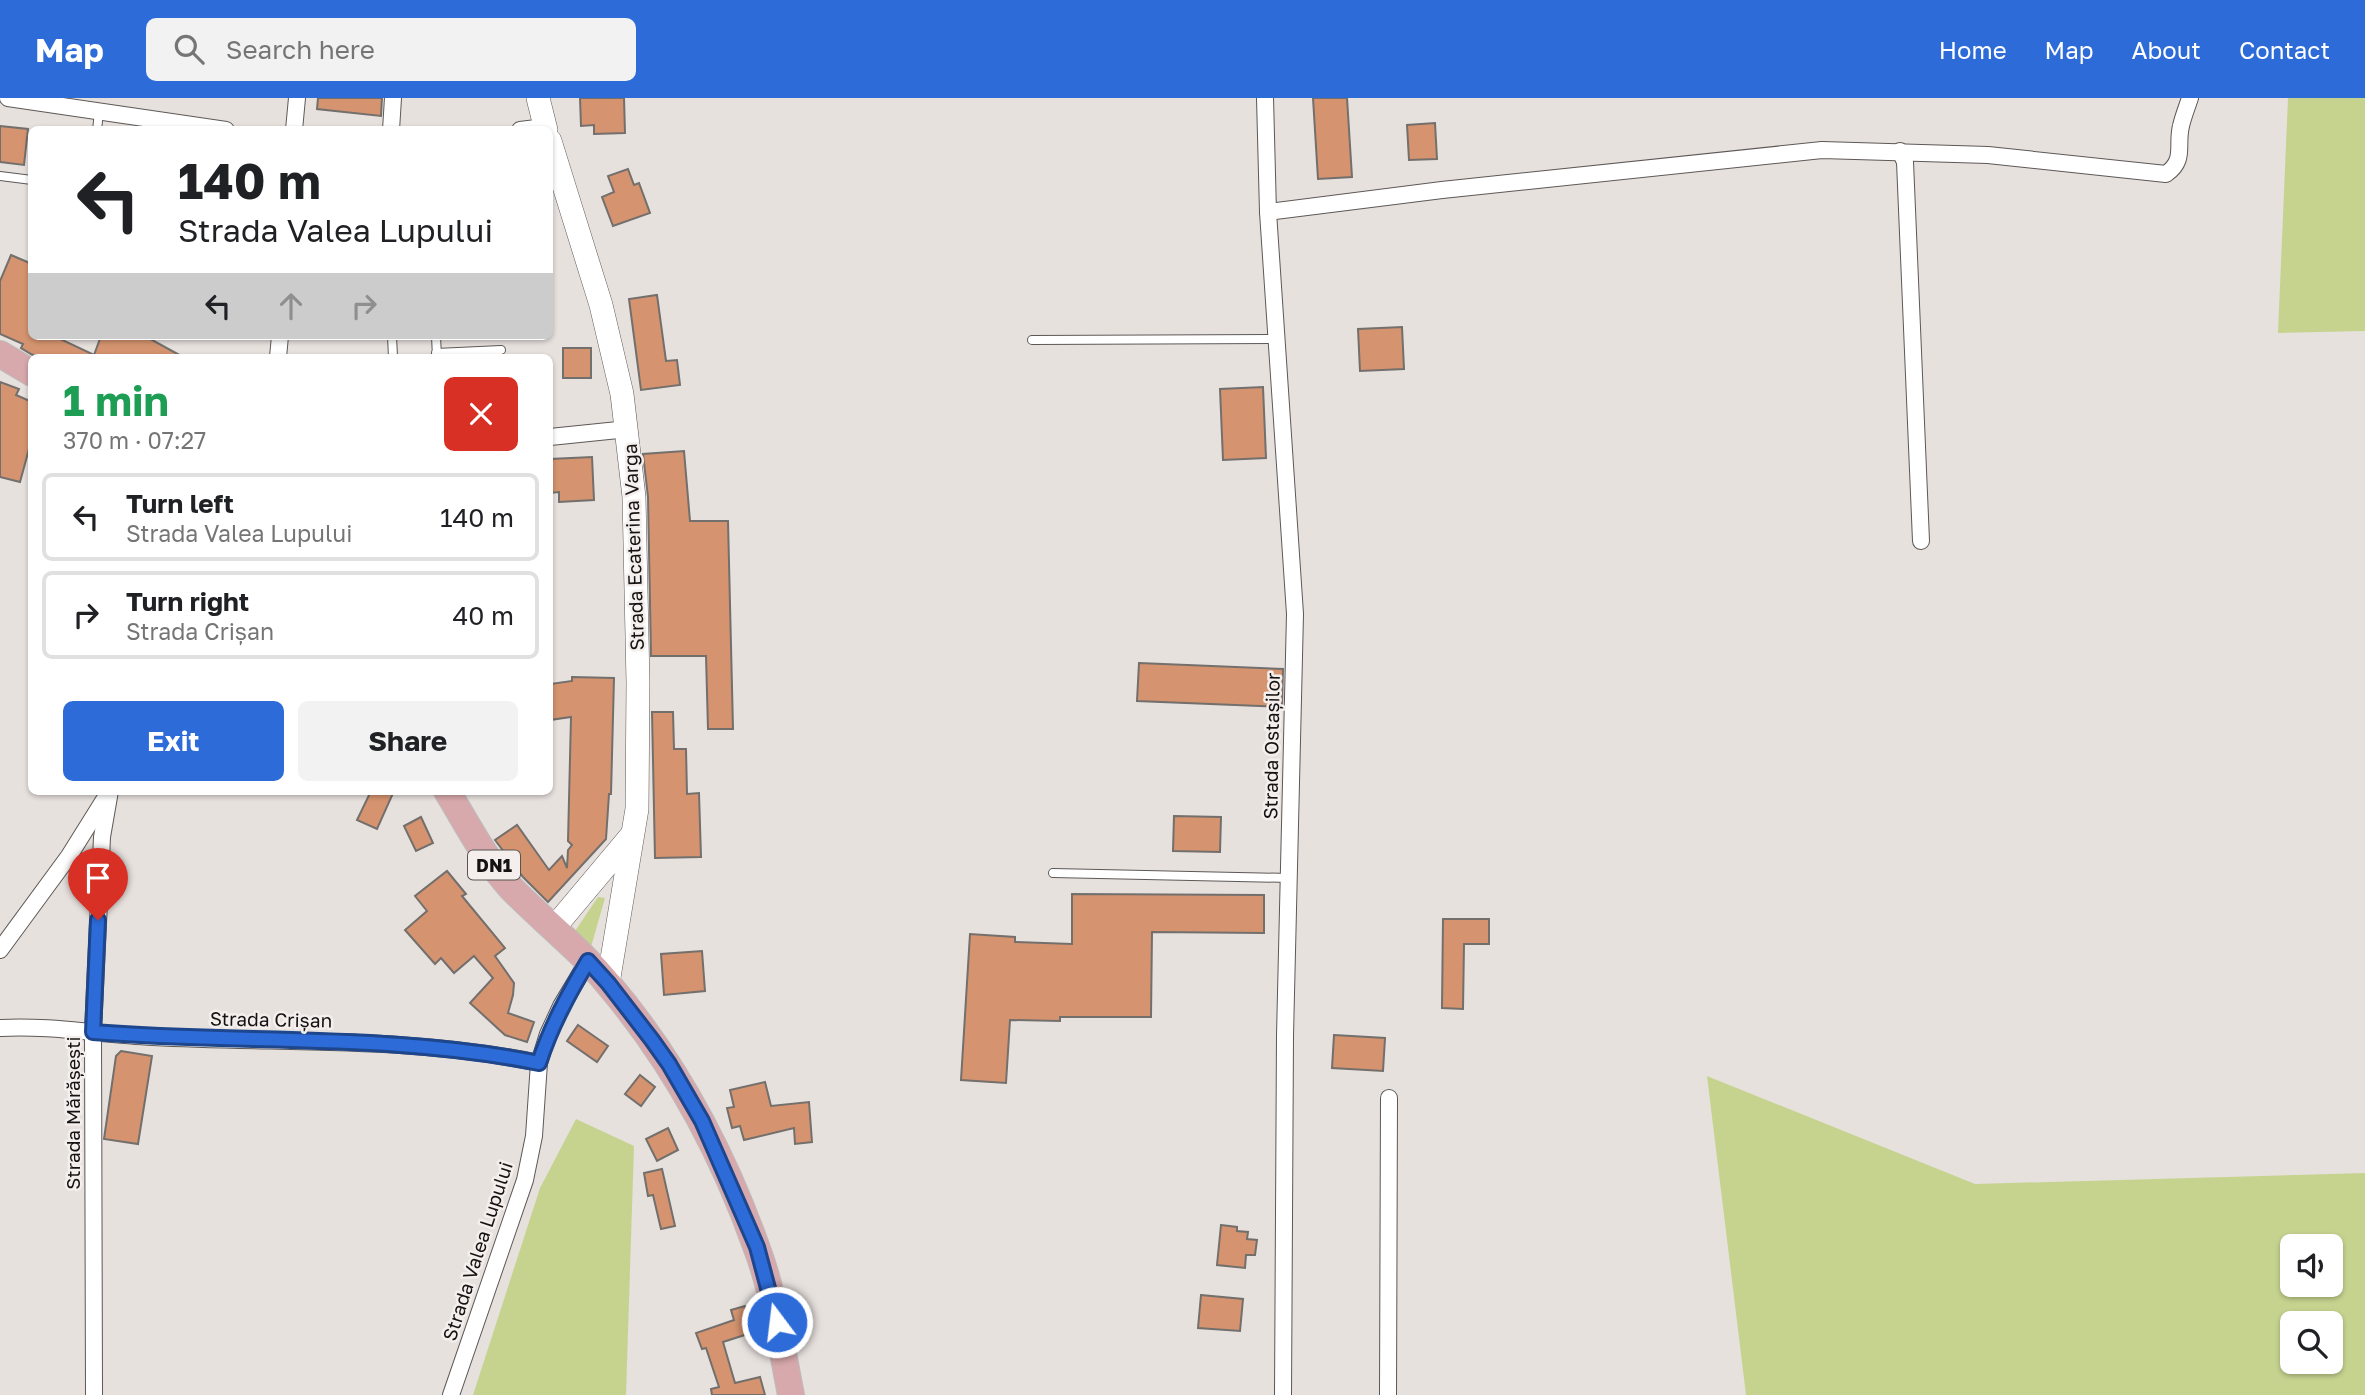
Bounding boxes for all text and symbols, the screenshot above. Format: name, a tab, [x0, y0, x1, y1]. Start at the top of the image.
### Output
search box	[146, 18, 636, 81]
text: Map	[35, 30, 104, 69]
icon: search	[170, 30, 208, 68]
text: Search here	[226, 34, 375, 65]
text: Home	[1939, 35, 2007, 64]
text: Map	[2045, 35, 2094, 64]
text: About	[2132, 35, 2201, 64]
text: Contact	[2239, 35, 2330, 64]
text: 140 m	[178, 151, 321, 210]
icon: left	[63, 154, 154, 245]
text: Strada Valea Lupului	[178, 211, 493, 249]
icon: left	[199, 287, 237, 325]
icon: ahead	[272, 287, 310, 325]
icon: right	[345, 287, 383, 325]
text: 1 min	[63, 375, 169, 425]
button: close	[444, 377, 518, 451]
text: 370 m · 07:27	[63, 426, 206, 454]
street label: Strada Ecaterina Varga	[618, 443, 648, 651]
text: Turn left	[126, 488, 234, 519]
icon: left	[67, 498, 105, 536]
text: 140 m	[440, 502, 514, 533]
text: Strada Valea Lupului	[126, 519, 352, 547]
text: Turn right	[126, 586, 249, 617]
icon: right	[67, 596, 105, 634]
text: 40 m	[453, 600, 514, 631]
text: Strada Crișan	[126, 617, 274, 645]
street label: Strada Ostașilor	[1258, 672, 1284, 820]
button: Exit	[63, 701, 284, 781]
button: Share	[298, 701, 518, 781]
pin	[68, 848, 128, 920]
road number: DN1	[468, 850, 520, 880]
icon: arrive	[79, 859, 117, 897]
street label: Strada Crișan	[210, 1006, 332, 1032]
street label: Strada Mărășești	[61, 1036, 84, 1190]
street label: Strada Valea Lupului	[437, 1159, 517, 1343]
map controls	[2280, 1234, 2343, 1374]
button: sound	[2280, 1234, 2343, 1297]
position arrow	[740, 1285, 814, 1359]
button: search	[2280, 1311, 2343, 1374]

